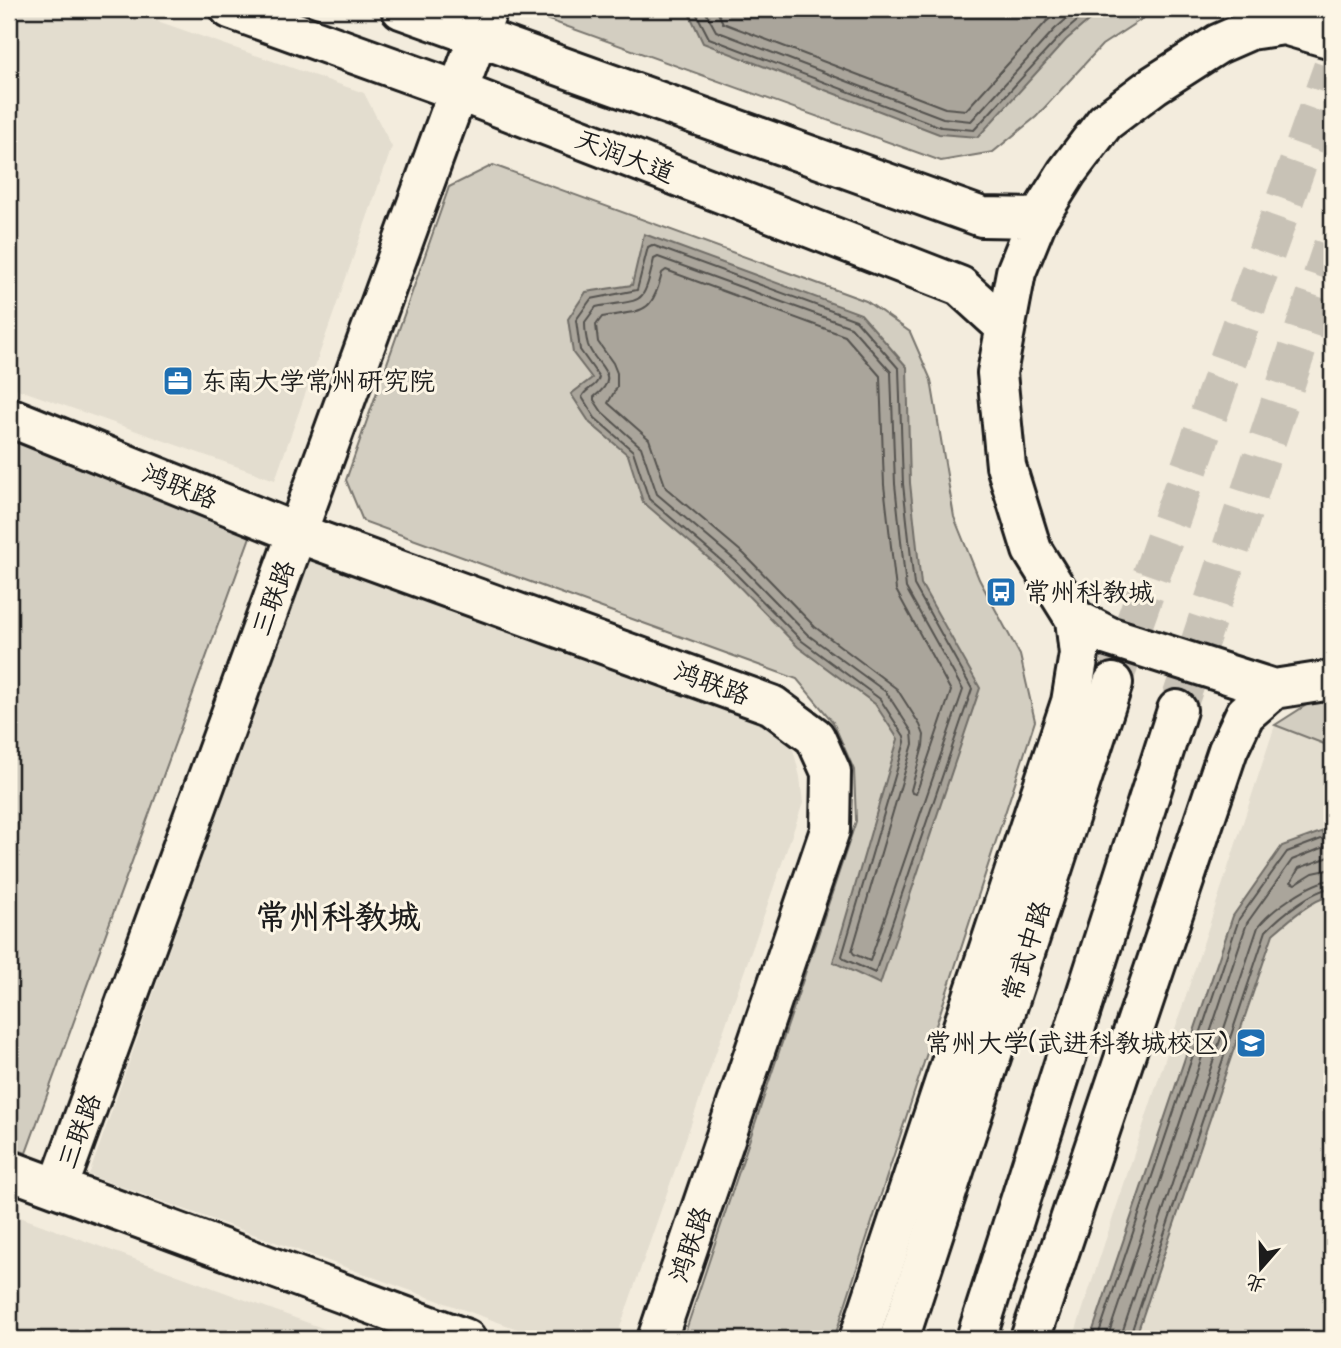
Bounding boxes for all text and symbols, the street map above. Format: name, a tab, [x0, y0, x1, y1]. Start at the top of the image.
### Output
street label: 天润大道	[570, 121, 680, 192]
office icon: 东南大学常州研究院	[161, 364, 195, 398]
place label: 东南大学常州研究院	[201, 364, 435, 400]
street label: 鸿联路	[137, 456, 223, 518]
street label: 三联路	[244, 556, 304, 641]
bus stop icon: 常州科教城	[984, 575, 1018, 609]
place label: 常州科教城	[1024, 575, 1154, 611]
street label: 鸿联路	[669, 654, 754, 714]
district label: 常州科教城	[256, 895, 421, 941]
street label: 常武中路	[994, 896, 1060, 1006]
place label: 常州大学(武进科教城校区)	[925, 1026, 1228, 1062]
school or university icon: 常州大学(武进科教城校区)	[1234, 1026, 1268, 1060]
street label: 三联路	[50, 1089, 110, 1174]
street label: 鸿联路	[661, 1202, 721, 1287]
north arrow	[1226, 1232, 1296, 1302]
text: 北	[1242, 1267, 1269, 1299]

